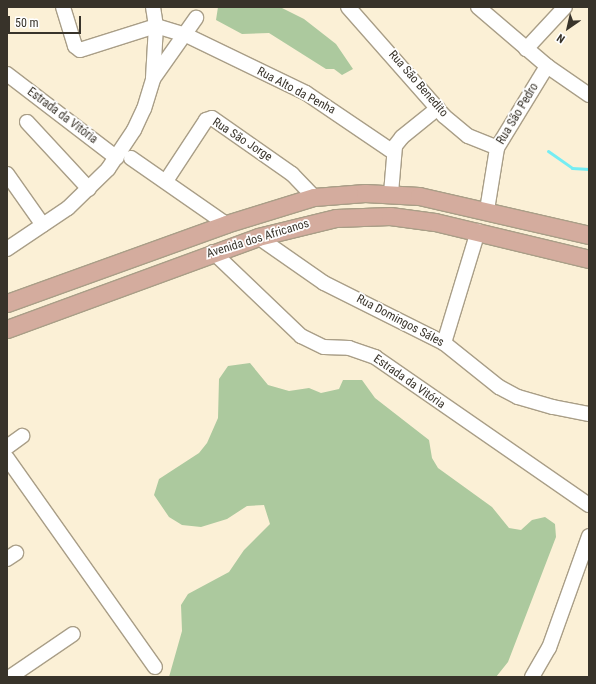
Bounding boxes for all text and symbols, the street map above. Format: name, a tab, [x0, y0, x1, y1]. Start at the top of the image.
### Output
scale bar	[10, 8, 83, 34]
north arrow	[548, 8, 588, 48]
text: 50 m	[15, 16, 39, 30]
text: N	[555, 31, 567, 46]
street label: Rua São Benedito	[385, 48, 451, 120]
street label: Rua Alto da Penha	[254, 64, 338, 118]
street label: Rua São Pedro	[494, 81, 542, 147]
street label: Estrada da Vitória	[24, 85, 100, 147]
street label: Rua São Jorge	[209, 115, 275, 165]
street label: Avenida dos Africanos	[205, 217, 311, 261]
street label: Rua Domingos Sáles	[354, 292, 446, 350]
street label: Estrada da Vitória	[370, 352, 448, 412]

